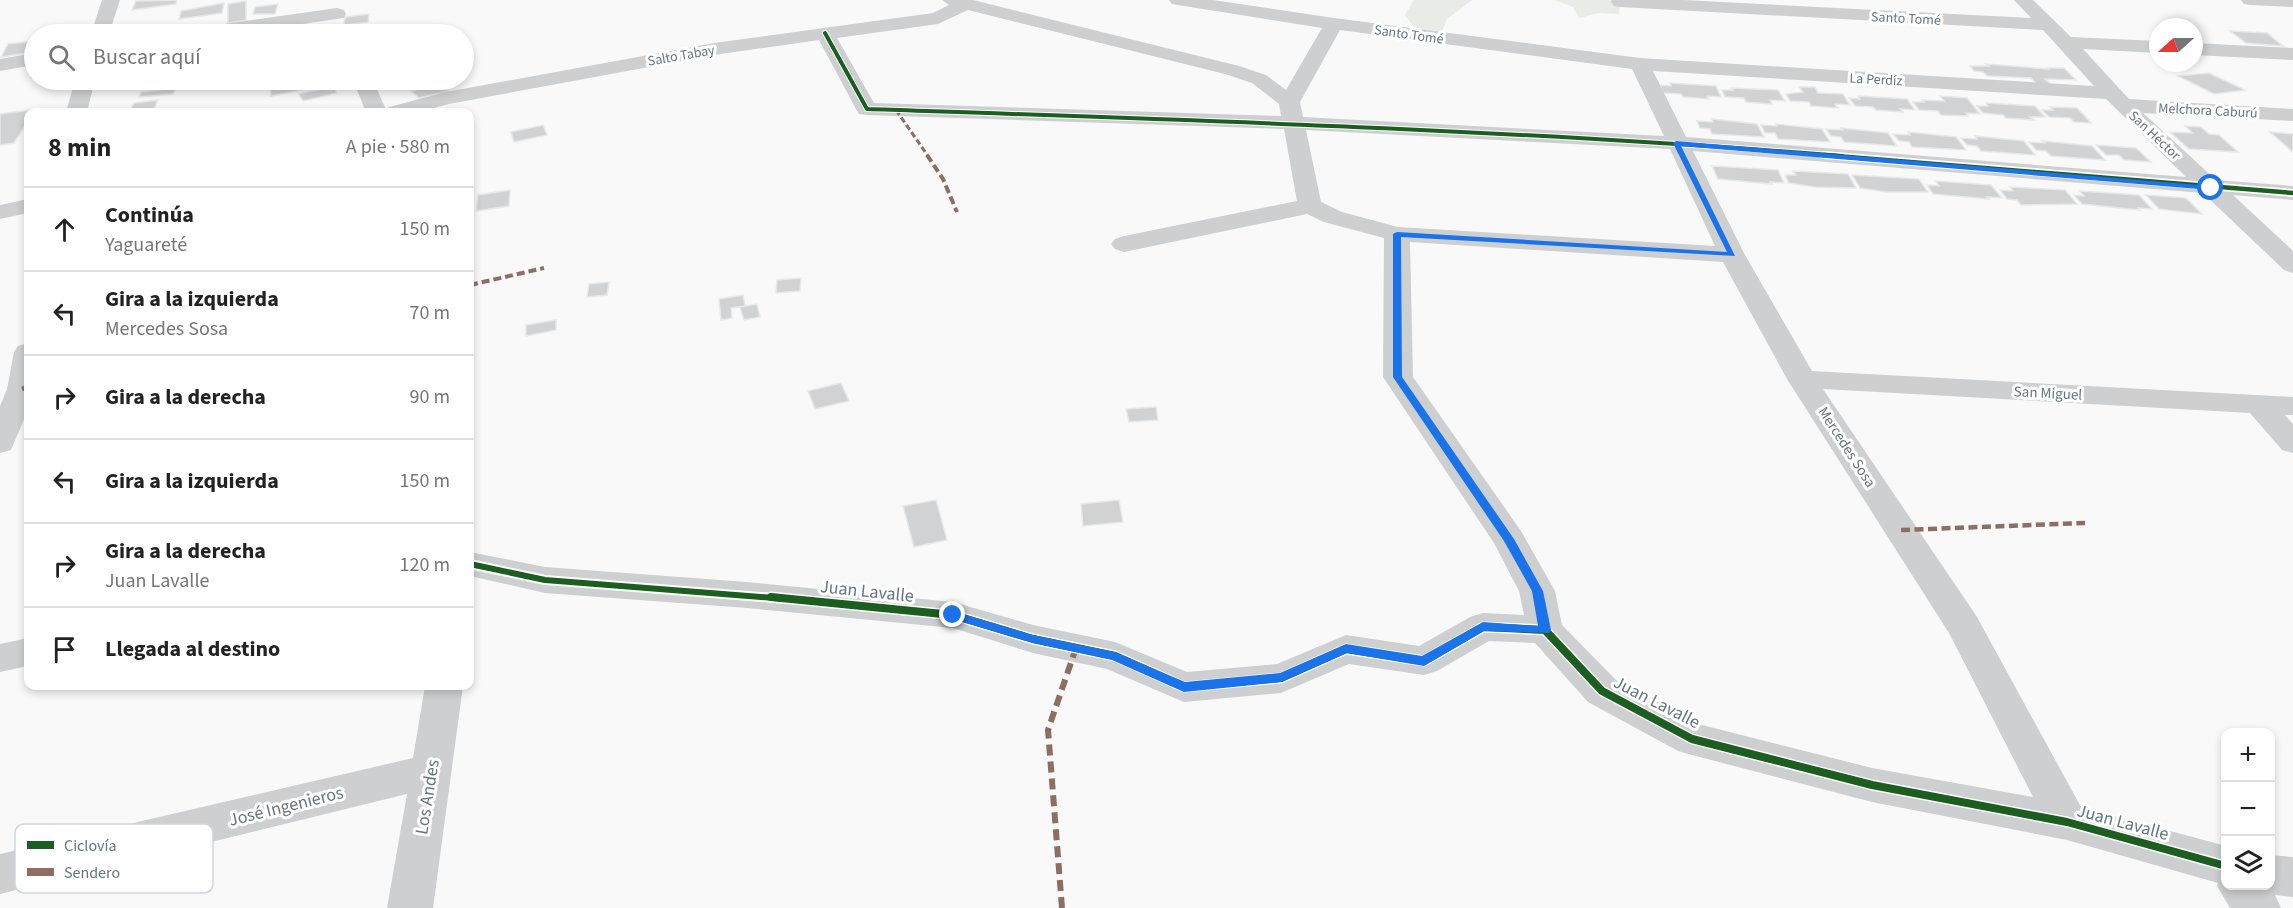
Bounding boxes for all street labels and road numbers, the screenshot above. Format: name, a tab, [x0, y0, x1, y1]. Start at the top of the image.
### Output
street label: Santo Tomé	[1871, 7, 1941, 31]
street label: Santo Tomé	[1373, 20, 1445, 50]
street label: Salto Tabay	[646, 40, 717, 72]
street label: La Perdíz	[1849, 69, 1903, 91]
street label: Melchora Caburú	[2158, 98, 2258, 124]
street label: San Héctor	[2124, 106, 2185, 165]
street label: San Miguel	[2013, 381, 2083, 406]
street label: Mercedes Sosa	[1813, 403, 1881, 492]
street label: Juan Lavalle	[819, 574, 915, 609]
street label: Juan Lavalle	[1609, 670, 1704, 735]
street label: Los Andes	[409, 758, 446, 836]
street label: José Ingenieros	[226, 780, 346, 833]
street label: Juan Lavalle	[2074, 798, 2172, 847]

